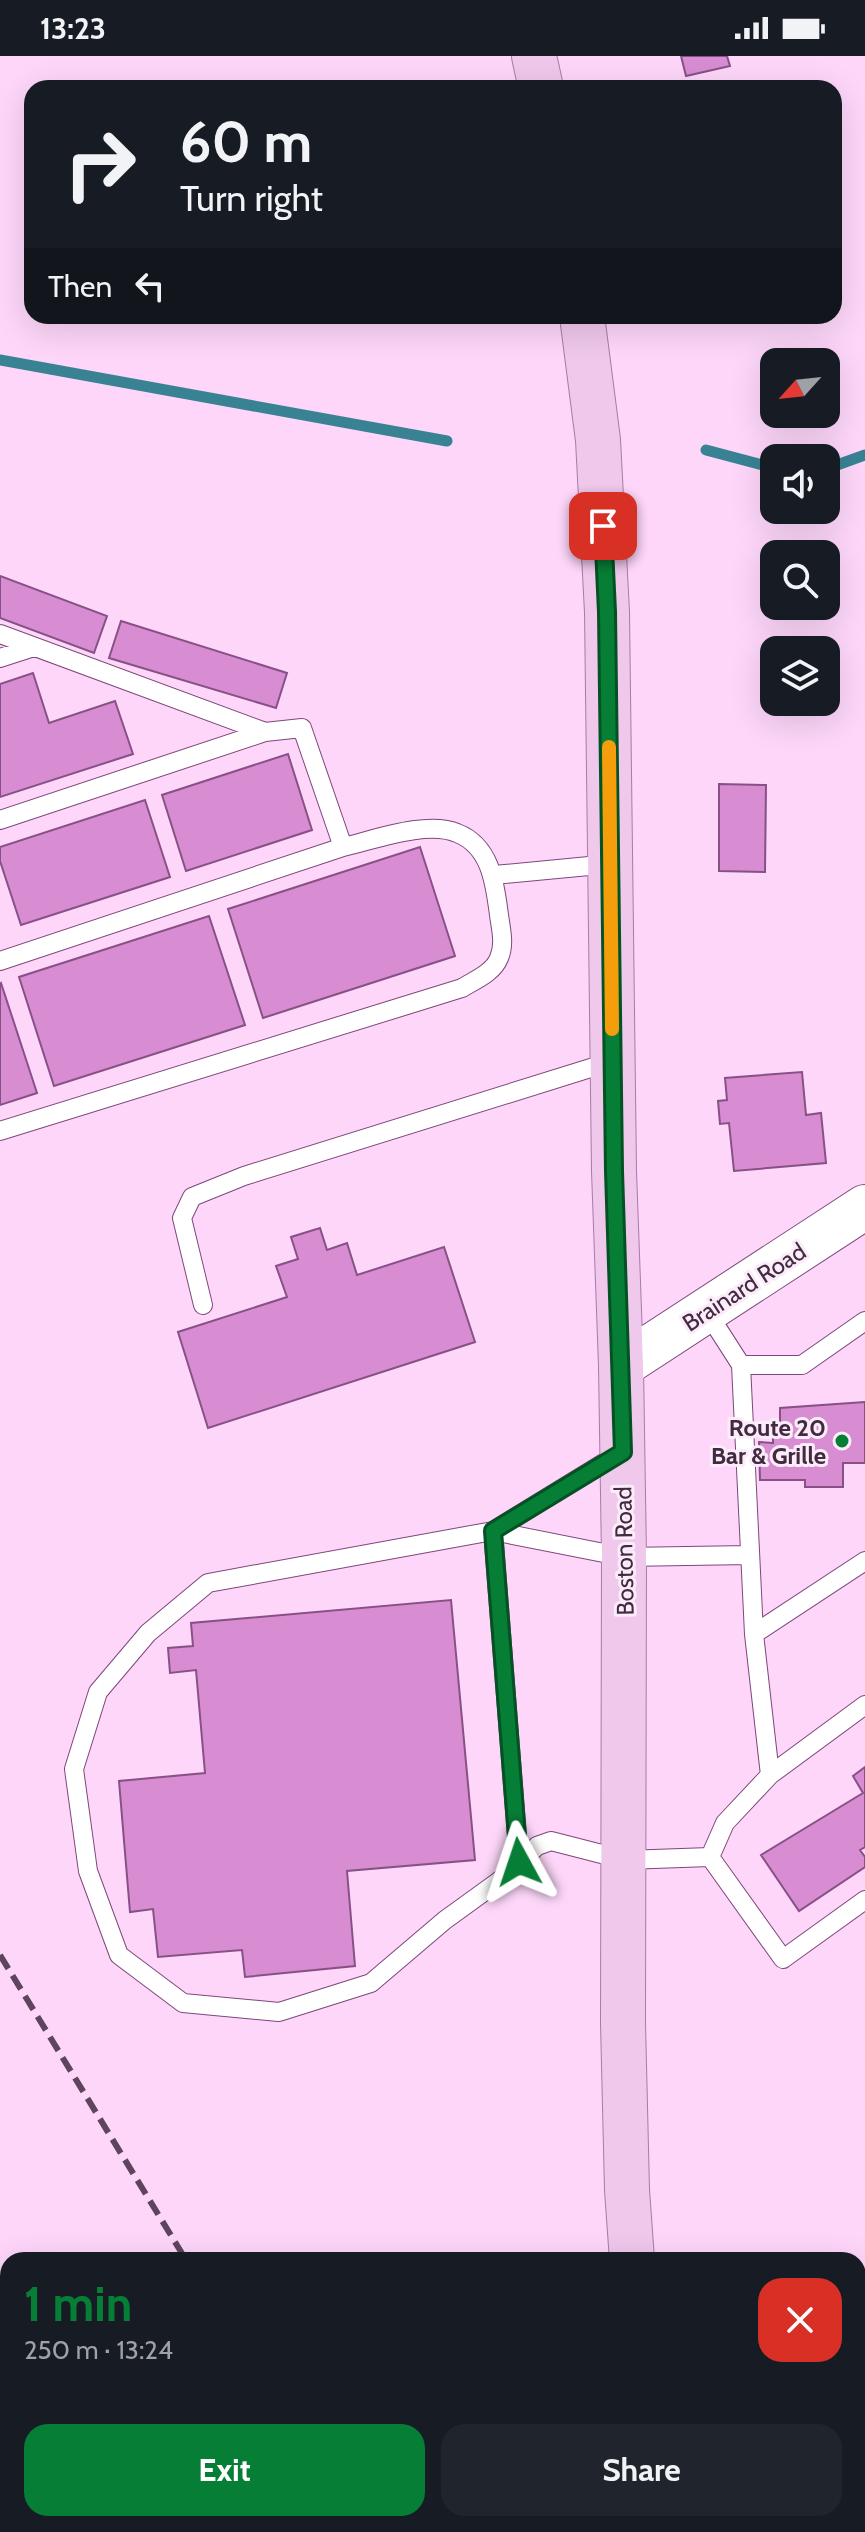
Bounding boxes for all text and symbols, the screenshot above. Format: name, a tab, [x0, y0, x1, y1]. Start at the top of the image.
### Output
text: 13:23	[40, 10, 106, 47]
text: 60 m	[180, 108, 312, 176]
icon: right	[48, 112, 152, 216]
text: Turn right	[180, 176, 323, 220]
icon: left	[128, 264, 172, 308]
text: Then	[48, 268, 112, 305]
north arrow	[760, 348, 840, 428]
map controls	[760, 348, 840, 716]
button: sound	[760, 444, 840, 524]
pin	[569, 492, 637, 560]
icon: arrive	[581, 504, 625, 548]
button: search	[760, 540, 840, 620]
button: layers	[760, 636, 840, 716]
street label: Brainard Road	[677, 1236, 811, 1338]
place label: Route 20 Bar & Grille	[711, 1413, 826, 1470]
marker: Route 20 Bar & Grille	[833, 1432, 851, 1450]
street label: Boston Road	[608, 1486, 640, 1616]
position arrow	[477, 1820, 561, 1904]
text: 1 min	[24, 2275, 132, 2333]
button: close	[758, 2278, 842, 2362]
text: 250 m · 13:24	[24, 2334, 173, 2366]
button: Exit	[24, 2424, 425, 2516]
button: Share	[441, 2424, 842, 2516]

